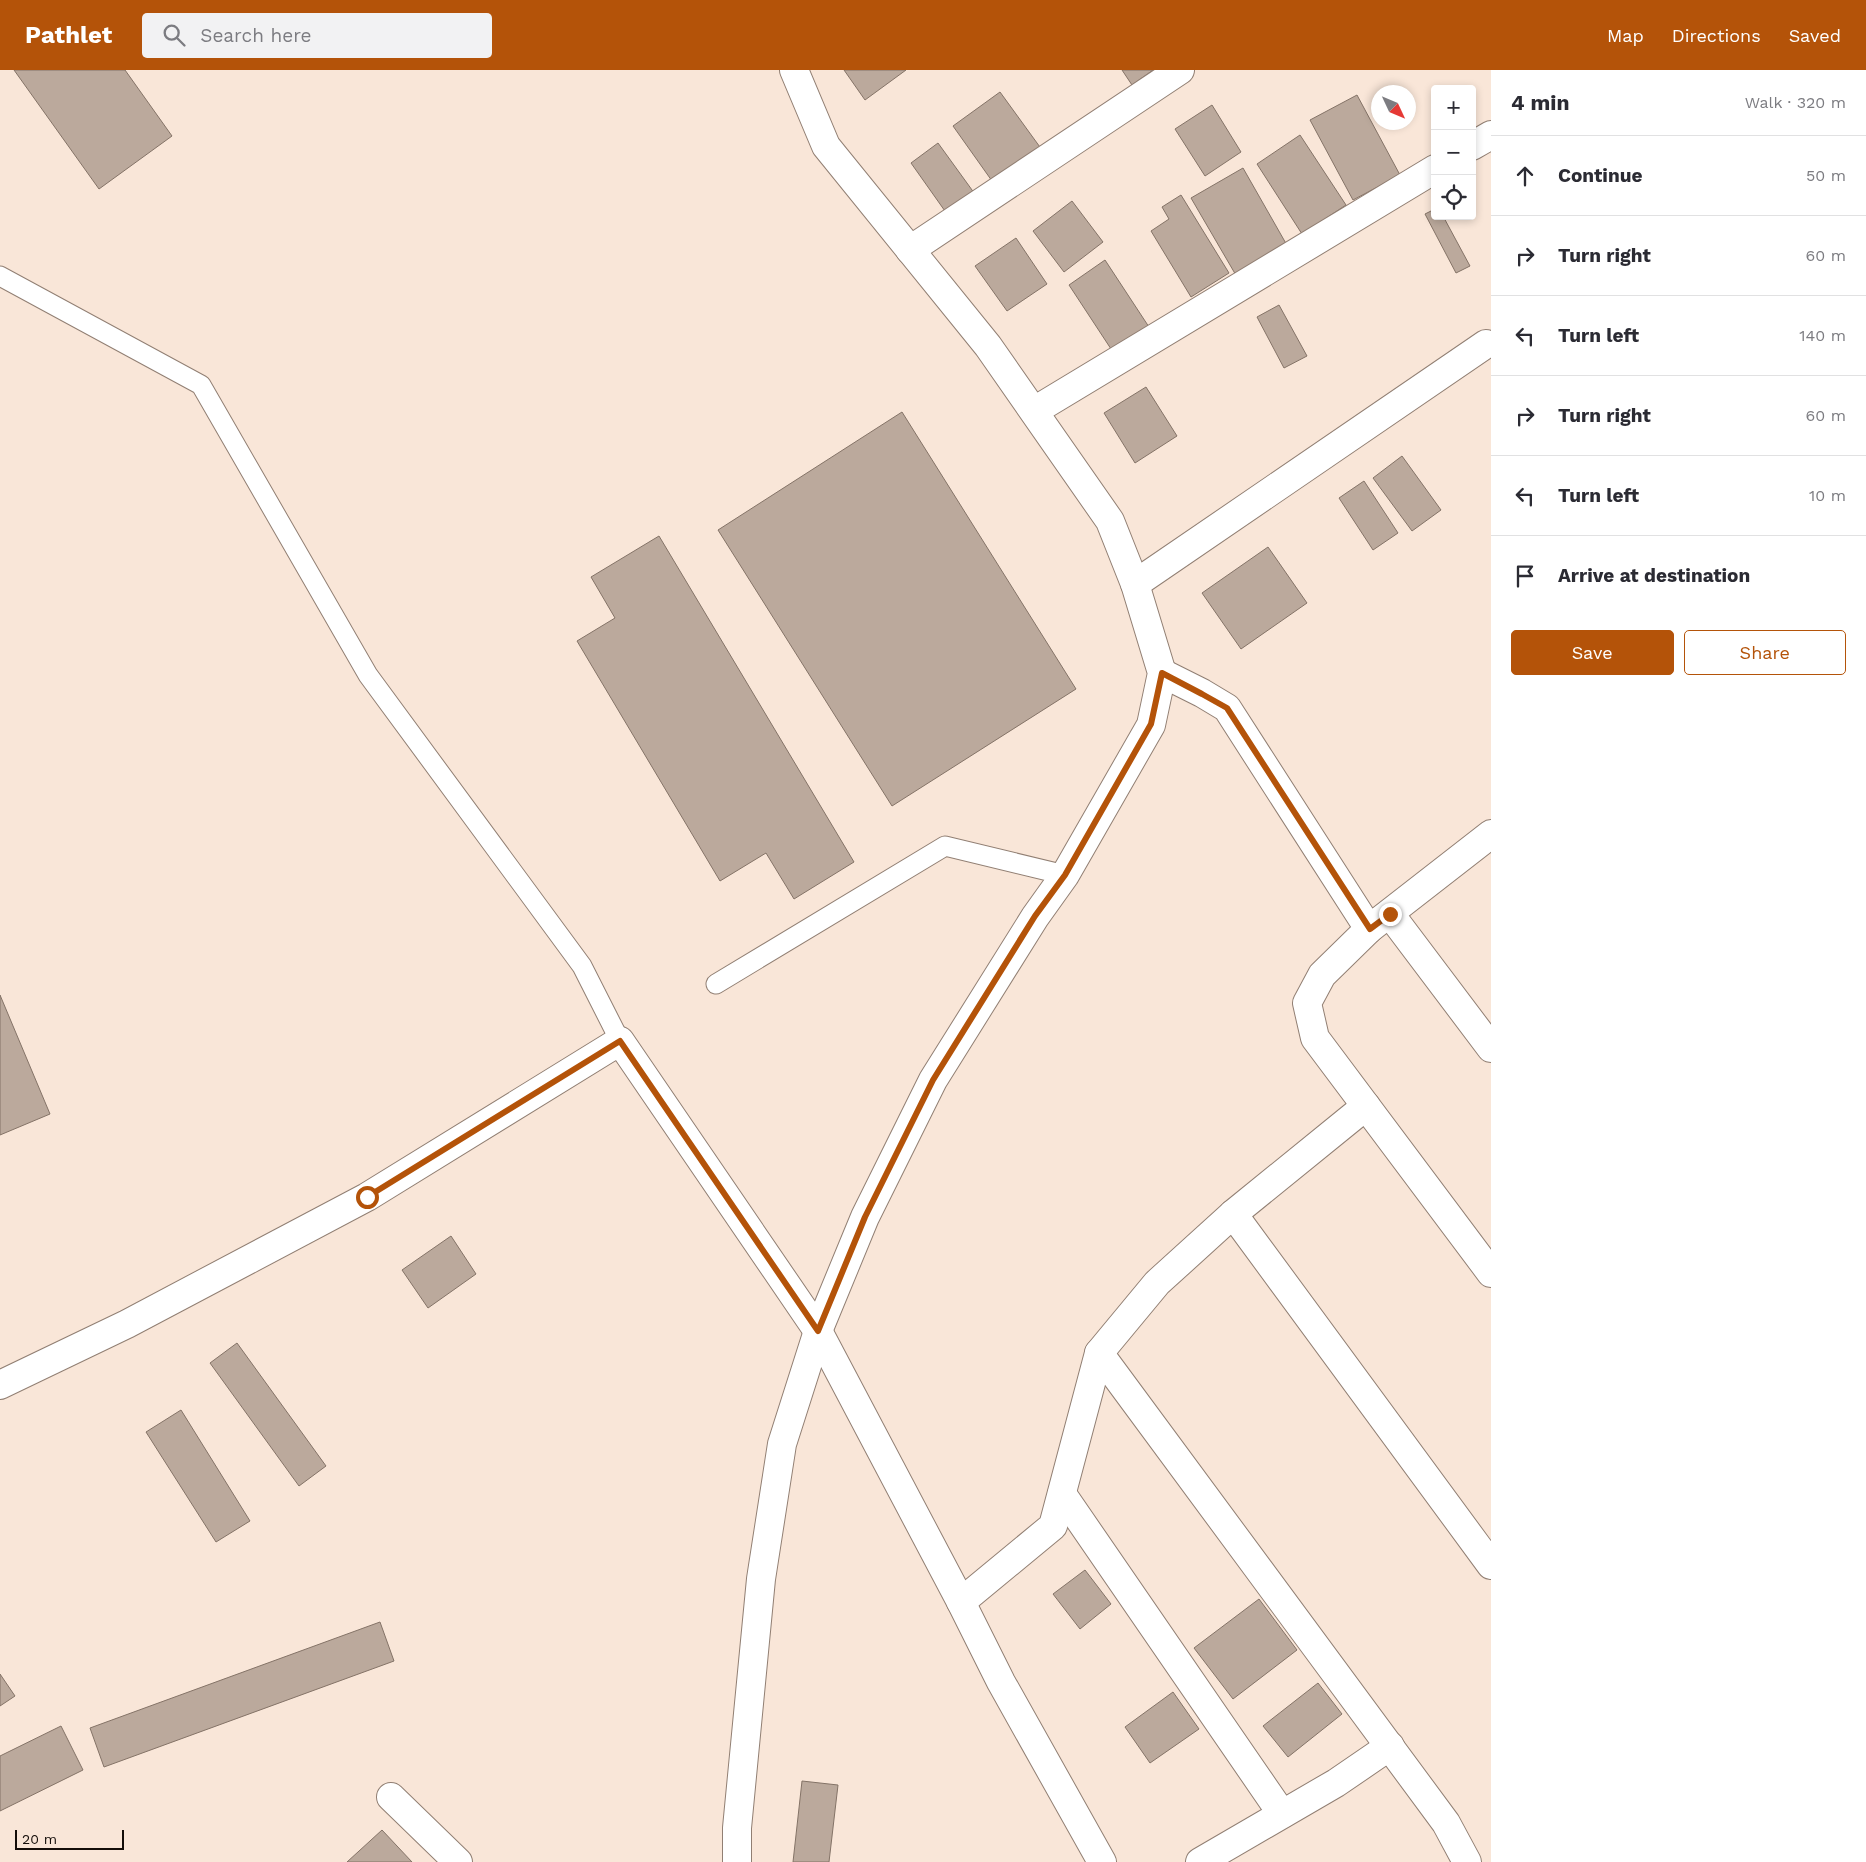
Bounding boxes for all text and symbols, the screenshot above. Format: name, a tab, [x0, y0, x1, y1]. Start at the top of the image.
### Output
search box	[142, 13, 492, 58]
text: Pathlet	[25, 21, 112, 49]
icon: search	[160, 21, 188, 49]
text: Search here	[200, 24, 312, 47]
text: Map	[1607, 25, 1644, 46]
text: Directions	[1672, 25, 1761, 46]
text: Saved	[1789, 25, 1841, 46]
north arrow	[1371, 85, 1416, 130]
map controls	[1431, 85, 1476, 220]
button: +	[1431, 85, 1476, 130]
text: 4 min	[1511, 90, 1569, 115]
text: Walk · 320 m	[1745, 93, 1846, 112]
button: −	[1431, 130, 1476, 175]
icon: ahead	[1511, 162, 1539, 190]
text: Continue	[1558, 164, 1642, 187]
text: 50 m	[1806, 166, 1846, 185]
button: locate	[1431, 175, 1476, 220]
icon: right	[1511, 242, 1539, 270]
text: Turn right	[1558, 244, 1651, 267]
text: 60 m	[1806, 246, 1846, 265]
icon: left	[1511, 322, 1539, 350]
text: Turn left	[1558, 324, 1639, 347]
text: 140 m	[1799, 326, 1846, 345]
icon: right	[1511, 402, 1539, 430]
text: Turn right	[1558, 404, 1651, 427]
text: 60 m	[1806, 406, 1846, 425]
icon: left	[1511, 482, 1539, 510]
text: Turn left	[1558, 484, 1639, 507]
text: 10 m	[1809, 486, 1846, 505]
icon: arrive	[1511, 562, 1539, 590]
text: Arrive at destination	[1558, 564, 1750, 587]
button: Save	[1511, 630, 1674, 675]
button: Share	[1684, 630, 1846, 675]
route end	[1379, 903, 1402, 926]
route start	[356, 1186, 379, 1209]
scale bar	[15, 1827, 124, 1850]
text: 20 m	[22, 1831, 57, 1847]

